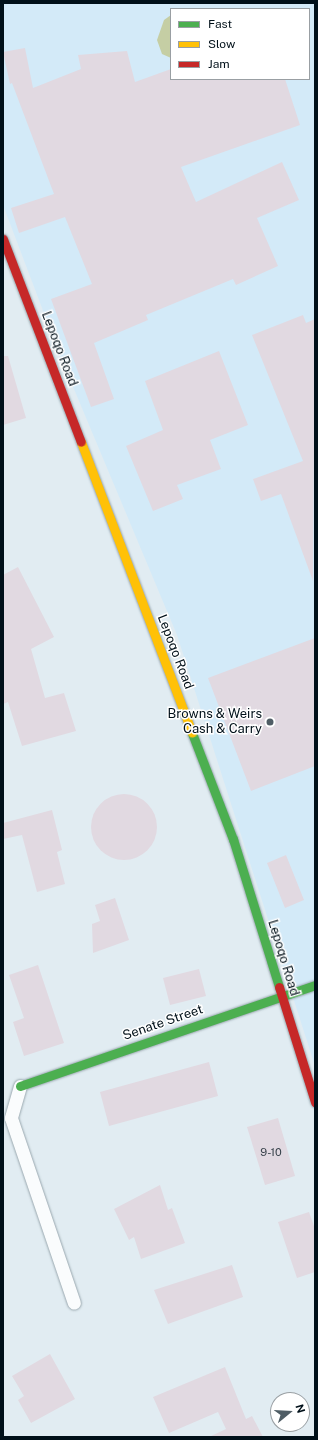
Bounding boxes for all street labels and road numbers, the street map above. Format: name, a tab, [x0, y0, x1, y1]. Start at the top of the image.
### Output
street label: Lepoqo Road	[38, 309, 80, 389]
street label: Lepoqo Road	[154, 612, 196, 692]
street label: Lepoqo Road	[264, 918, 302, 998]
street label: Senate Street	[121, 1002, 205, 1044]

